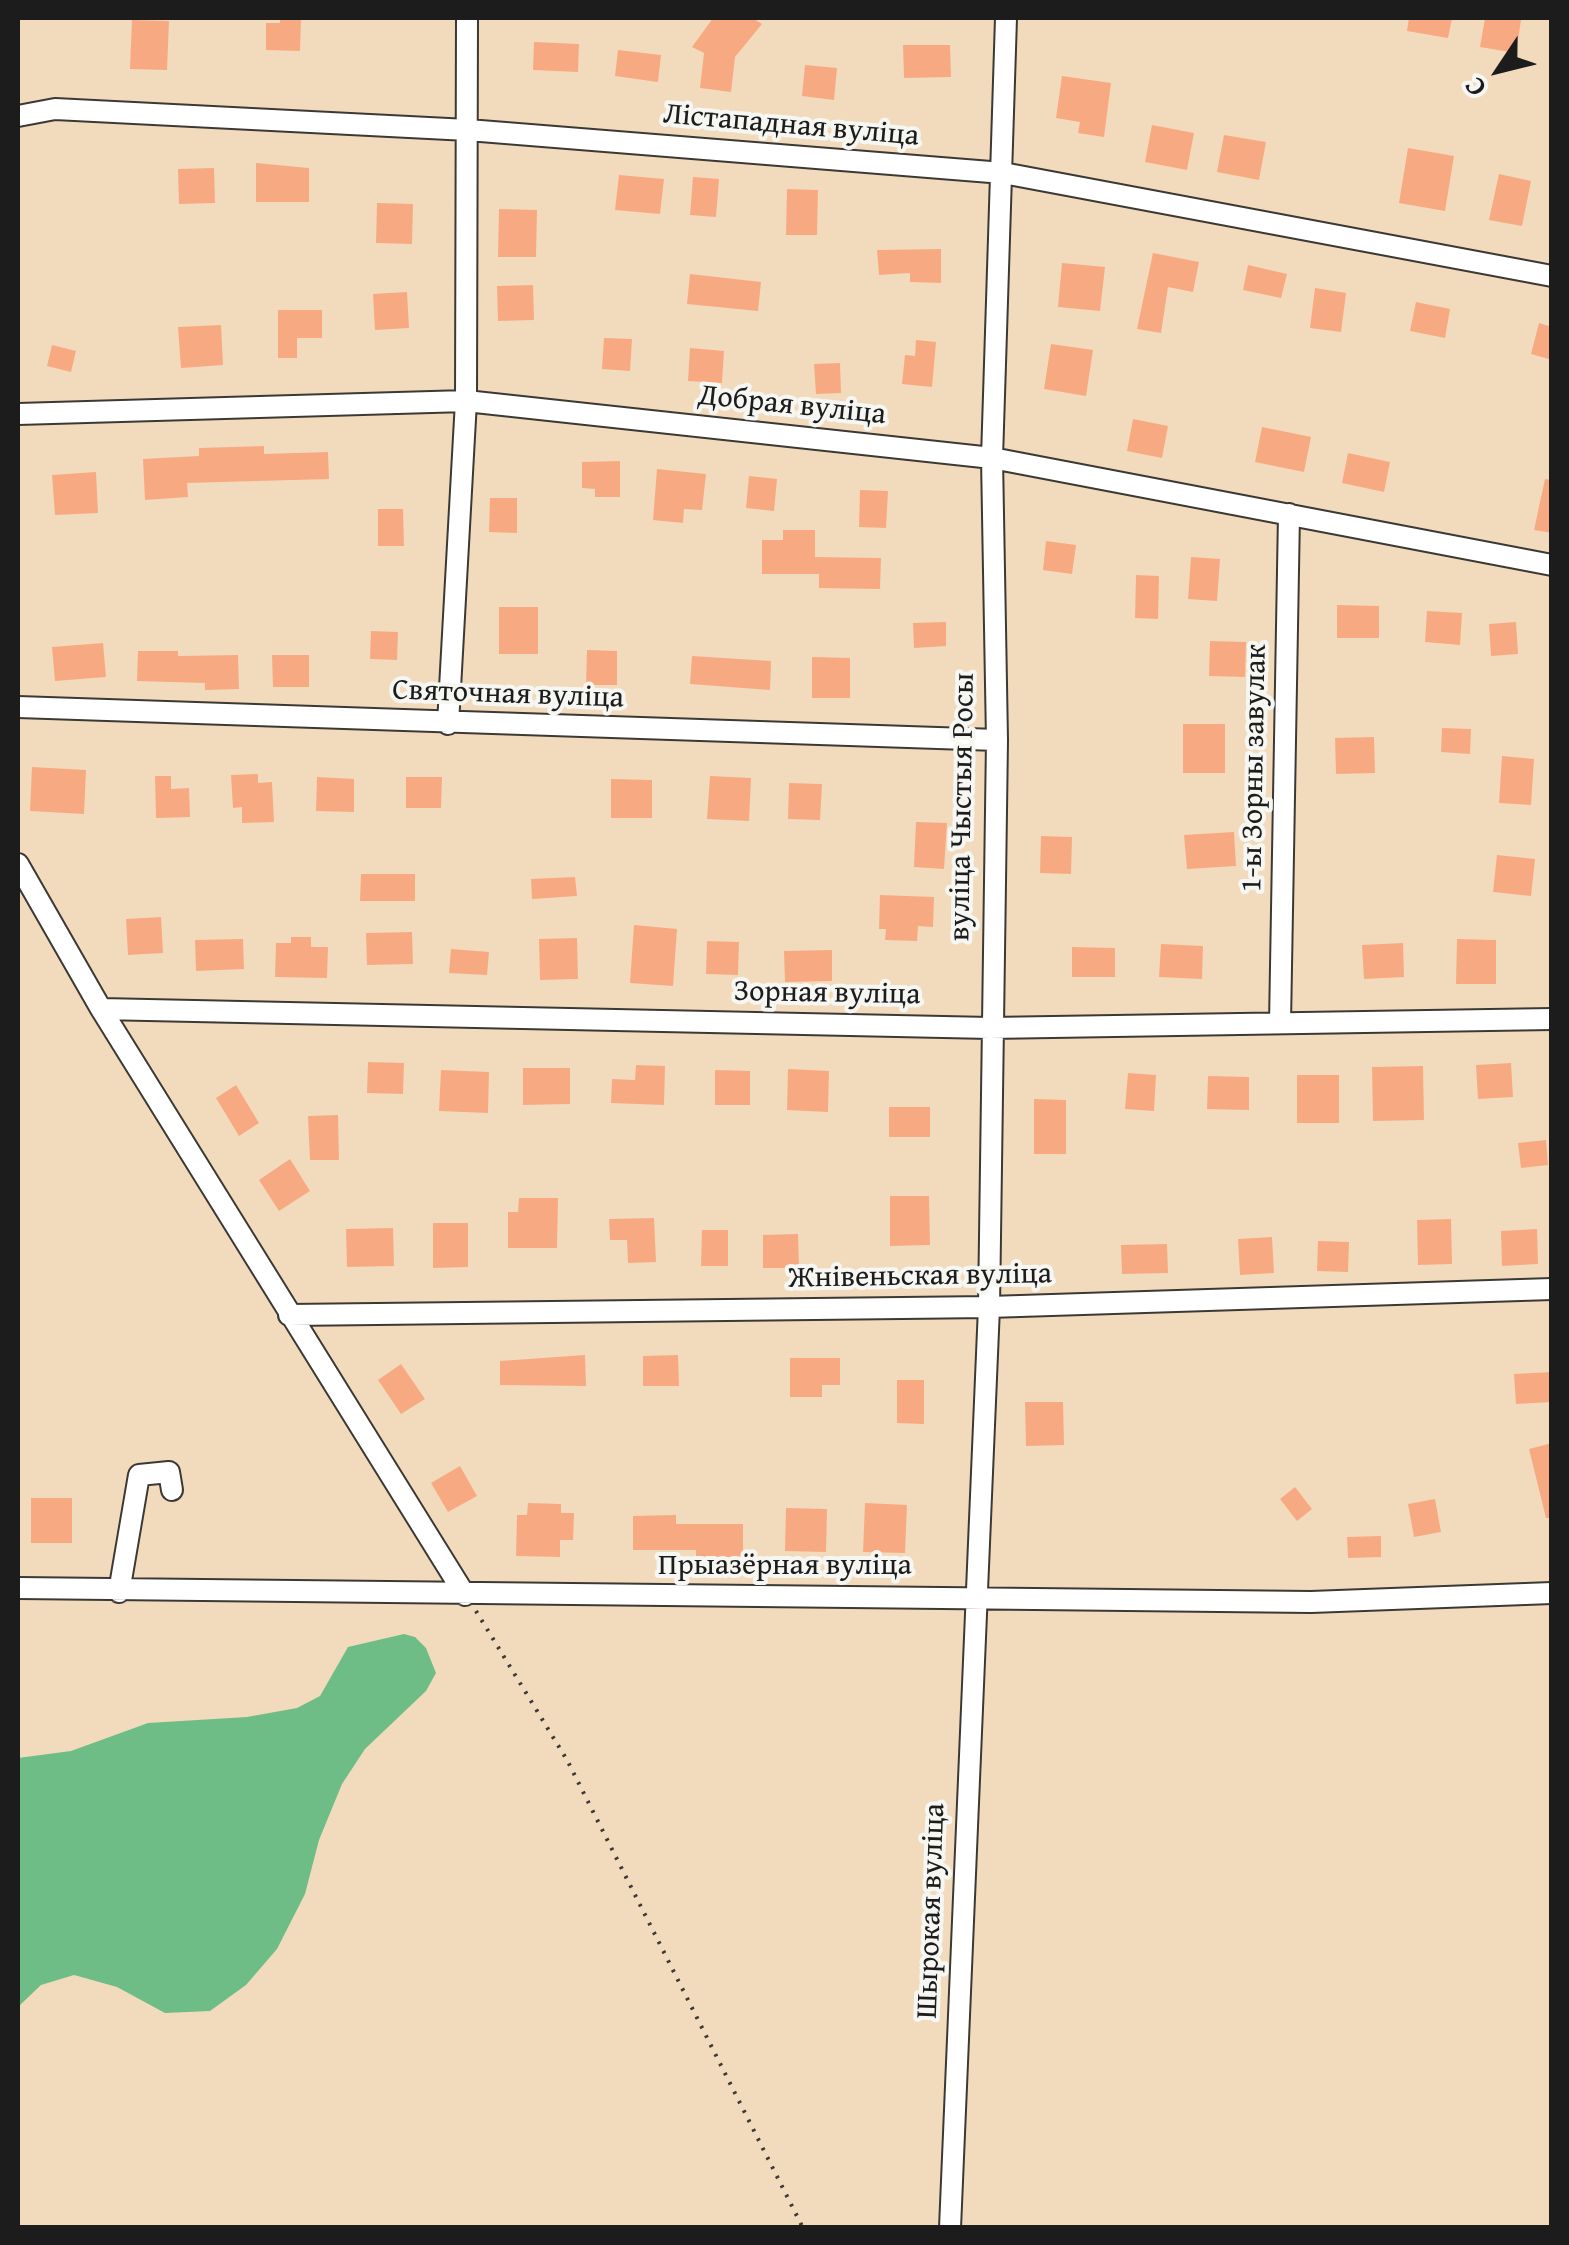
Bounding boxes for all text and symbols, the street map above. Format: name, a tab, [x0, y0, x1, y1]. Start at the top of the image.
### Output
north arrow	[1449, 20, 1549, 120]
text: С	[1453, 69, 1495, 106]
street label: Лістападная вуліца	[662, 97, 920, 155]
street label: Добрая вуліца	[696, 378, 888, 434]
street label: 1-ы Зорны завулак	[1235, 644, 1275, 892]
street label: вуліца Чыстыя Росы	[943, 672, 983, 942]
street label: Святочная вуліца	[392, 673, 624, 717]
street label: Зорная вуліца	[733, 974, 921, 1014]
street label: Жнівеньская вуліца	[788, 1257, 1052, 1297]
street label: Прыазёрная вуліца	[658, 1548, 912, 1584]
street label: Шырокая вуліца	[910, 1803, 954, 2019]

